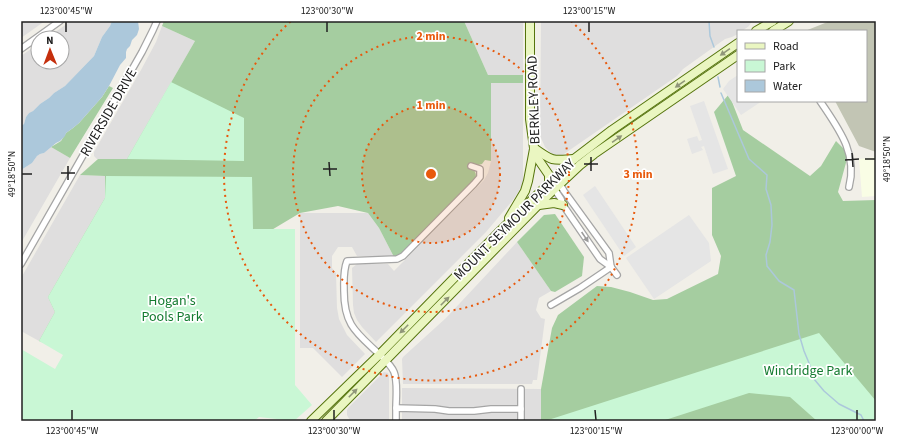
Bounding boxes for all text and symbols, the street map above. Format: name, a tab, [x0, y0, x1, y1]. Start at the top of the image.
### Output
text: 123°00'45"W	[40, 4, 92, 18]
text: 123°00'30"W	[301, 4, 353, 18]
text: 123°00'15"W	[563, 4, 615, 18]
text: 2 min	[416, 28, 446, 45]
north arrow	[30, 30, 70, 70]
legend	[737, 30, 867, 102]
text: N	[46, 33, 54, 48]
text: Road	[773, 38, 799, 55]
one-way arrow	[720, 48, 730, 56]
street label: BERKLEY ROAD	[522, 55, 546, 145]
text: Park	[773, 58, 795, 75]
street label: RIVERSIDE DRIVE	[76, 65, 142, 160]
text: Water	[773, 78, 803, 95]
one-way arrow	[675, 80, 685, 88]
text: 1 min	[416, 97, 446, 114]
one-way arrow	[611, 135, 622, 143]
text: 49°18'50"N	[880, 136, 894, 182]
text: 49°18'50"N	[5, 151, 19, 197]
street label: MOUNT SEYMOUR PARKWAY	[449, 154, 580, 285]
text: 3 min	[623, 166, 653, 183]
centre of rings	[424, 167, 438, 181]
one-way arrow	[581, 232, 589, 242]
park label: Hogan's Pools Park	[141, 291, 203, 327]
one-way arrow	[440, 296, 449, 306]
one-way arrow	[399, 324, 409, 334]
park label: Windridge Park	[764, 361, 852, 381]
one-way arrow	[348, 388, 358, 398]
text: 123°00'45"W	[46, 424, 98, 438]
text: 123°00'30"W	[308, 424, 360, 438]
text: 123°00'15"W	[570, 424, 622, 438]
text: 123°00'00"W	[831, 424, 883, 438]

